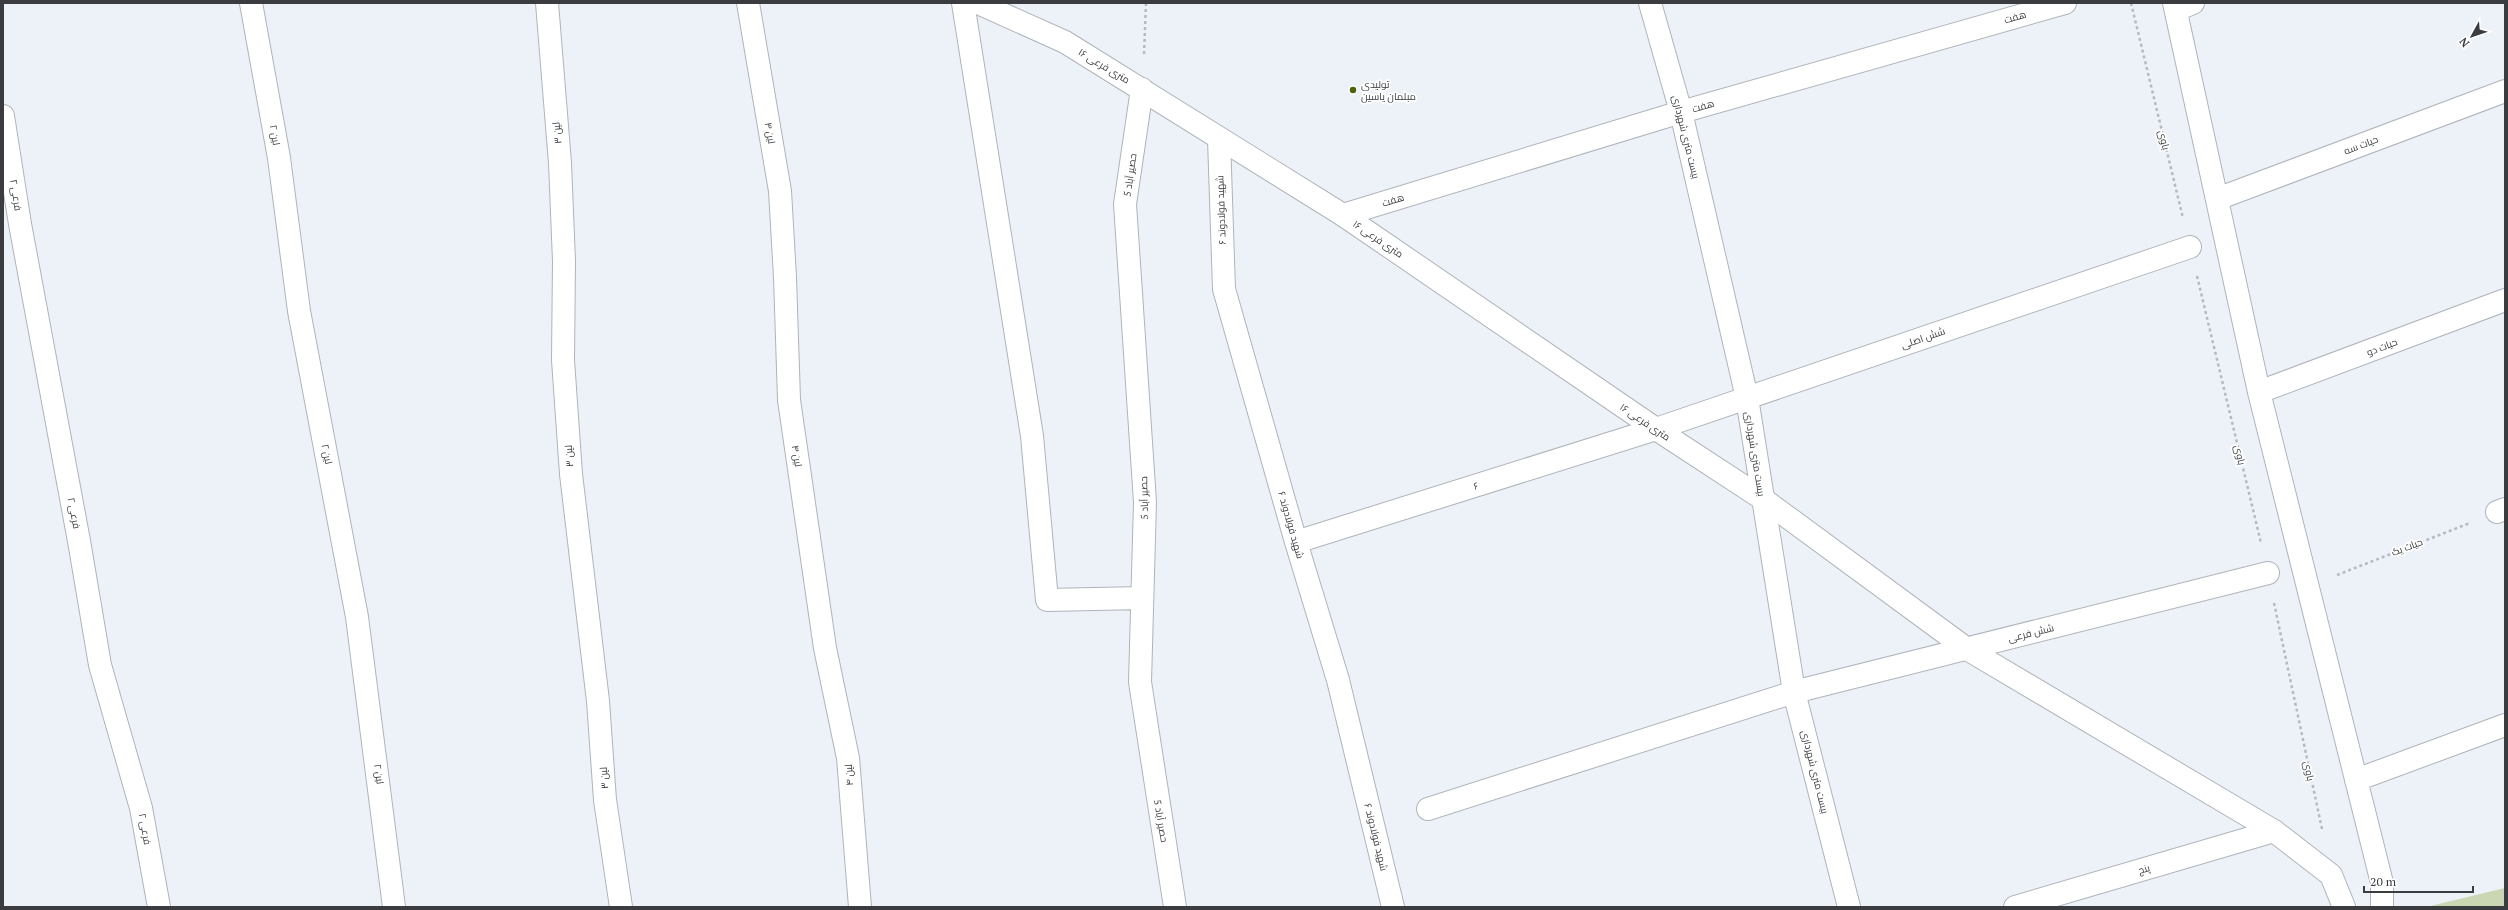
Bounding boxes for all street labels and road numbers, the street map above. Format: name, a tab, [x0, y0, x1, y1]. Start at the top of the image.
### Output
street label: هفت	[2002, 8, 2028, 26]
street label: ۱۶ متری فرعی	[1076, 46, 1132, 86]
street label: بیست متری شهرداری	[1669, 94, 1703, 180]
street label: هفت	[1690, 97, 1716, 115]
street label: لین ۳	[549, 121, 565, 145]
street label: لین ۴	[762, 121, 778, 145]
street label: لین ۲	[267, 124, 283, 146]
street label: باوی	[2155, 129, 2173, 151]
street label: حیات سه	[2342, 133, 2380, 157]
street label: حصیر آباد 5	[1121, 153, 1139, 197]
street label: شهید فولادوند ۶	[1213, 175, 1229, 245]
street label: ۲ فرعی	[7, 178, 25, 212]
street label: هفت	[1380, 190, 1406, 210]
street label: ۱۶ متری فرعی	[1350, 217, 1406, 261]
street label: شش اصلی	[1899, 324, 1947, 352]
street label: حیات دو	[2365, 335, 2399, 359]
street label: ۱۶ متری فرعی	[1617, 400, 1673, 444]
street label: بیست متری شهرداری	[1742, 411, 1768, 497]
street label: لین ۲	[319, 443, 335, 465]
street label: لین ۴	[789, 444, 805, 468]
street label: باوی	[2231, 444, 2249, 466]
street label: لین ۳	[562, 445, 576, 467]
street label: حصیر آباد 5	[1137, 476, 1151, 520]
street label: ۶	[1472, 479, 1480, 493]
street label: شهید فولادوند ۶	[1275, 490, 1307, 560]
street label: ۲ فرعی	[65, 496, 83, 530]
street label: حیات یک	[2389, 535, 2425, 559]
street label: شش فرعی	[2007, 621, 2055, 645]
street label: بیست متری شهرداری	[1798, 729, 1832, 815]
street label: باوی	[2301, 760, 2317, 782]
street label: لین ۲	[371, 763, 387, 785]
street label: لین ۴	[842, 764, 856, 786]
street label: لین ۳	[597, 767, 611, 789]
street label: حصیر آباد 5	[1151, 799, 1171, 843]
street label: شهید فولادوند ۶	[1361, 802, 1391, 872]
street label: ۲ فرعی	[136, 812, 154, 846]
street label: پنج	[2136, 861, 2152, 877]

